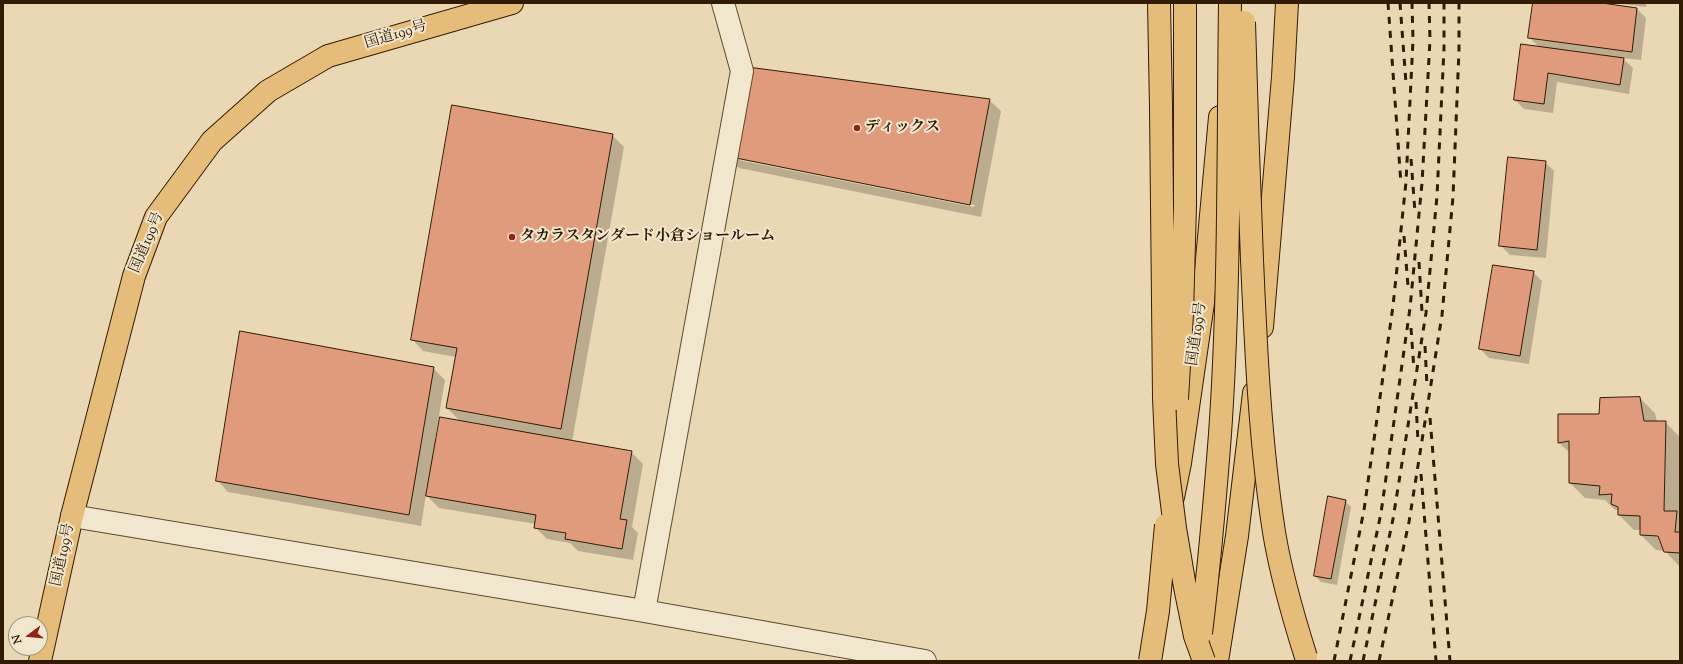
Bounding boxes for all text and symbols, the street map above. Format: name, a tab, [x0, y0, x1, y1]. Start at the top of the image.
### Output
street label: 国道199号	[363, 18, 429, 54]
place label: ディックス	[865, 119, 940, 137]
marker: ディックス	[852, 123, 862, 133]
street label: 国道199号	[127, 210, 169, 276]
place label: タカラスタンダード小倉ショールーム	[520, 228, 775, 246]
marker: タカラスタンダード小倉ショールーム	[507, 232, 517, 242]
street label: 国道199号	[1185, 301, 1211, 367]
street label: 国道199号	[48, 522, 80, 588]
north arrow	[8, 616, 48, 656]
text: N	[9, 633, 26, 645]

